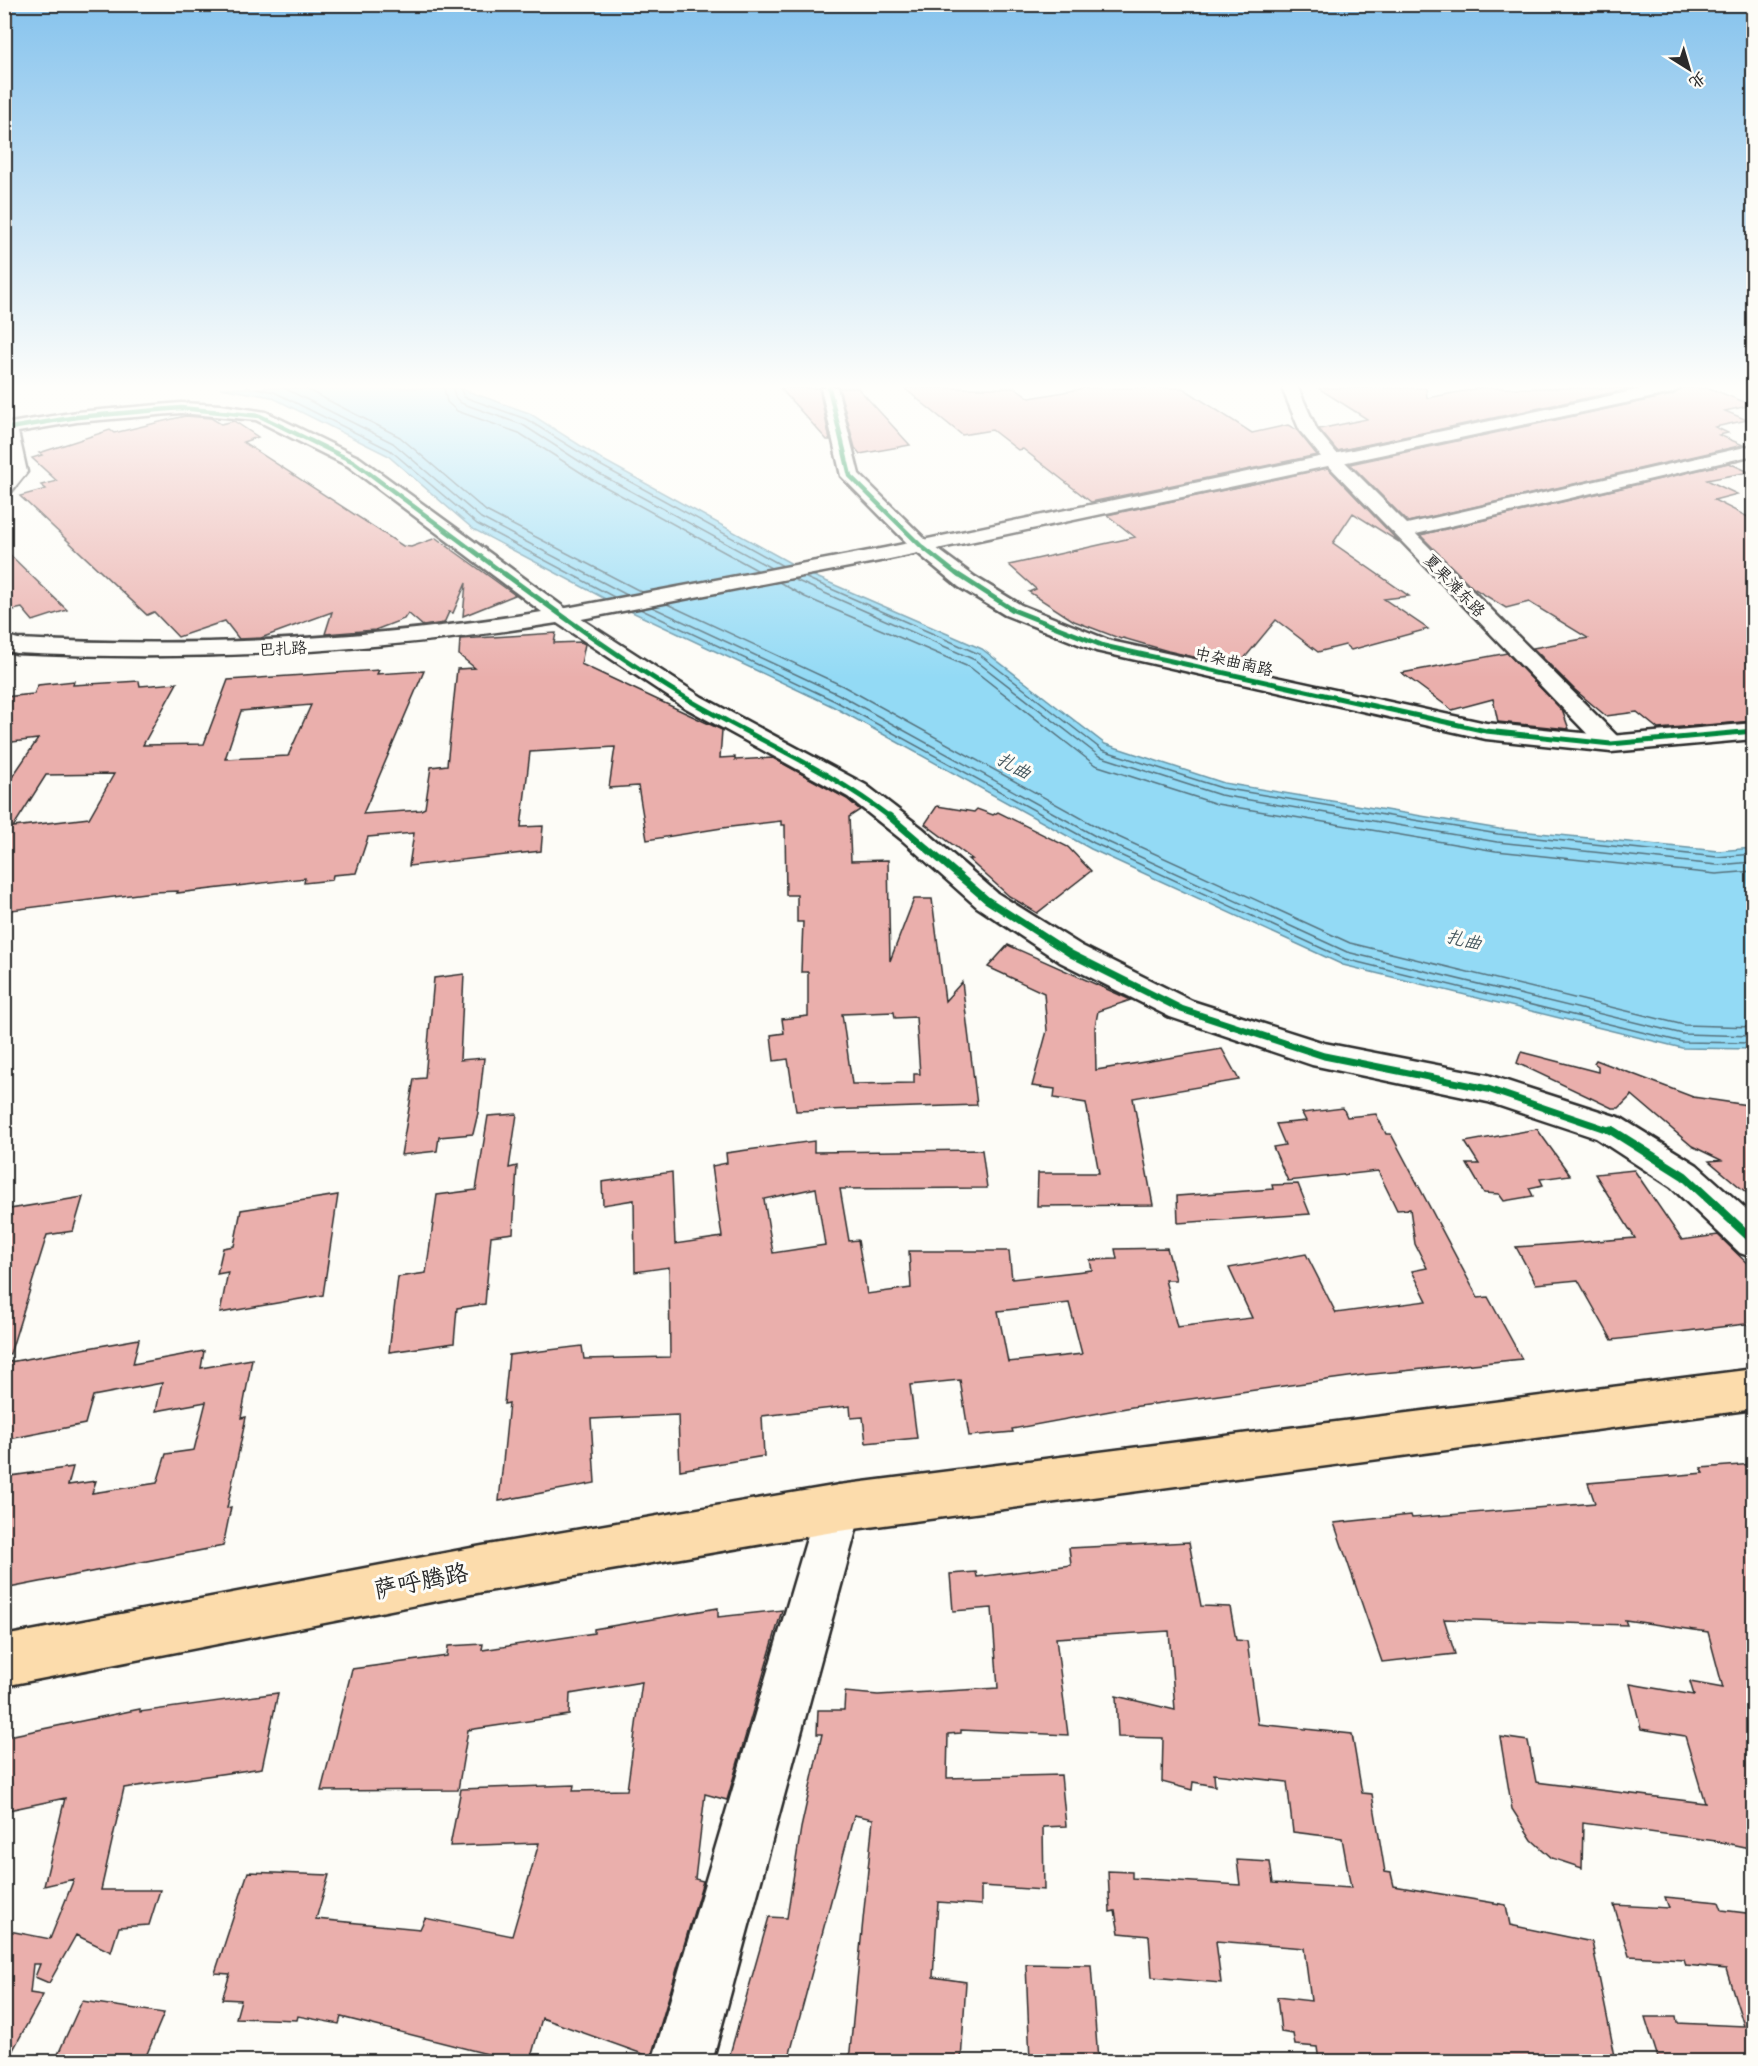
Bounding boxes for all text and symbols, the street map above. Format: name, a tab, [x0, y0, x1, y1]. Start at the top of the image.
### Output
north arrow	[1659, 39, 1719, 99]
text: 北	[1686, 68, 1710, 93]
street label: 夏果滩东路	[1420, 550, 1489, 621]
street label: 巴扎路	[259, 638, 307, 659]
street label: 中杂曲南路	[1193, 643, 1275, 680]
water label: 扎曲	[993, 748, 1036, 785]
water label: 扎曲	[1444, 925, 1485, 955]
street label: 萨呼腾路	[371, 1557, 471, 1604]

